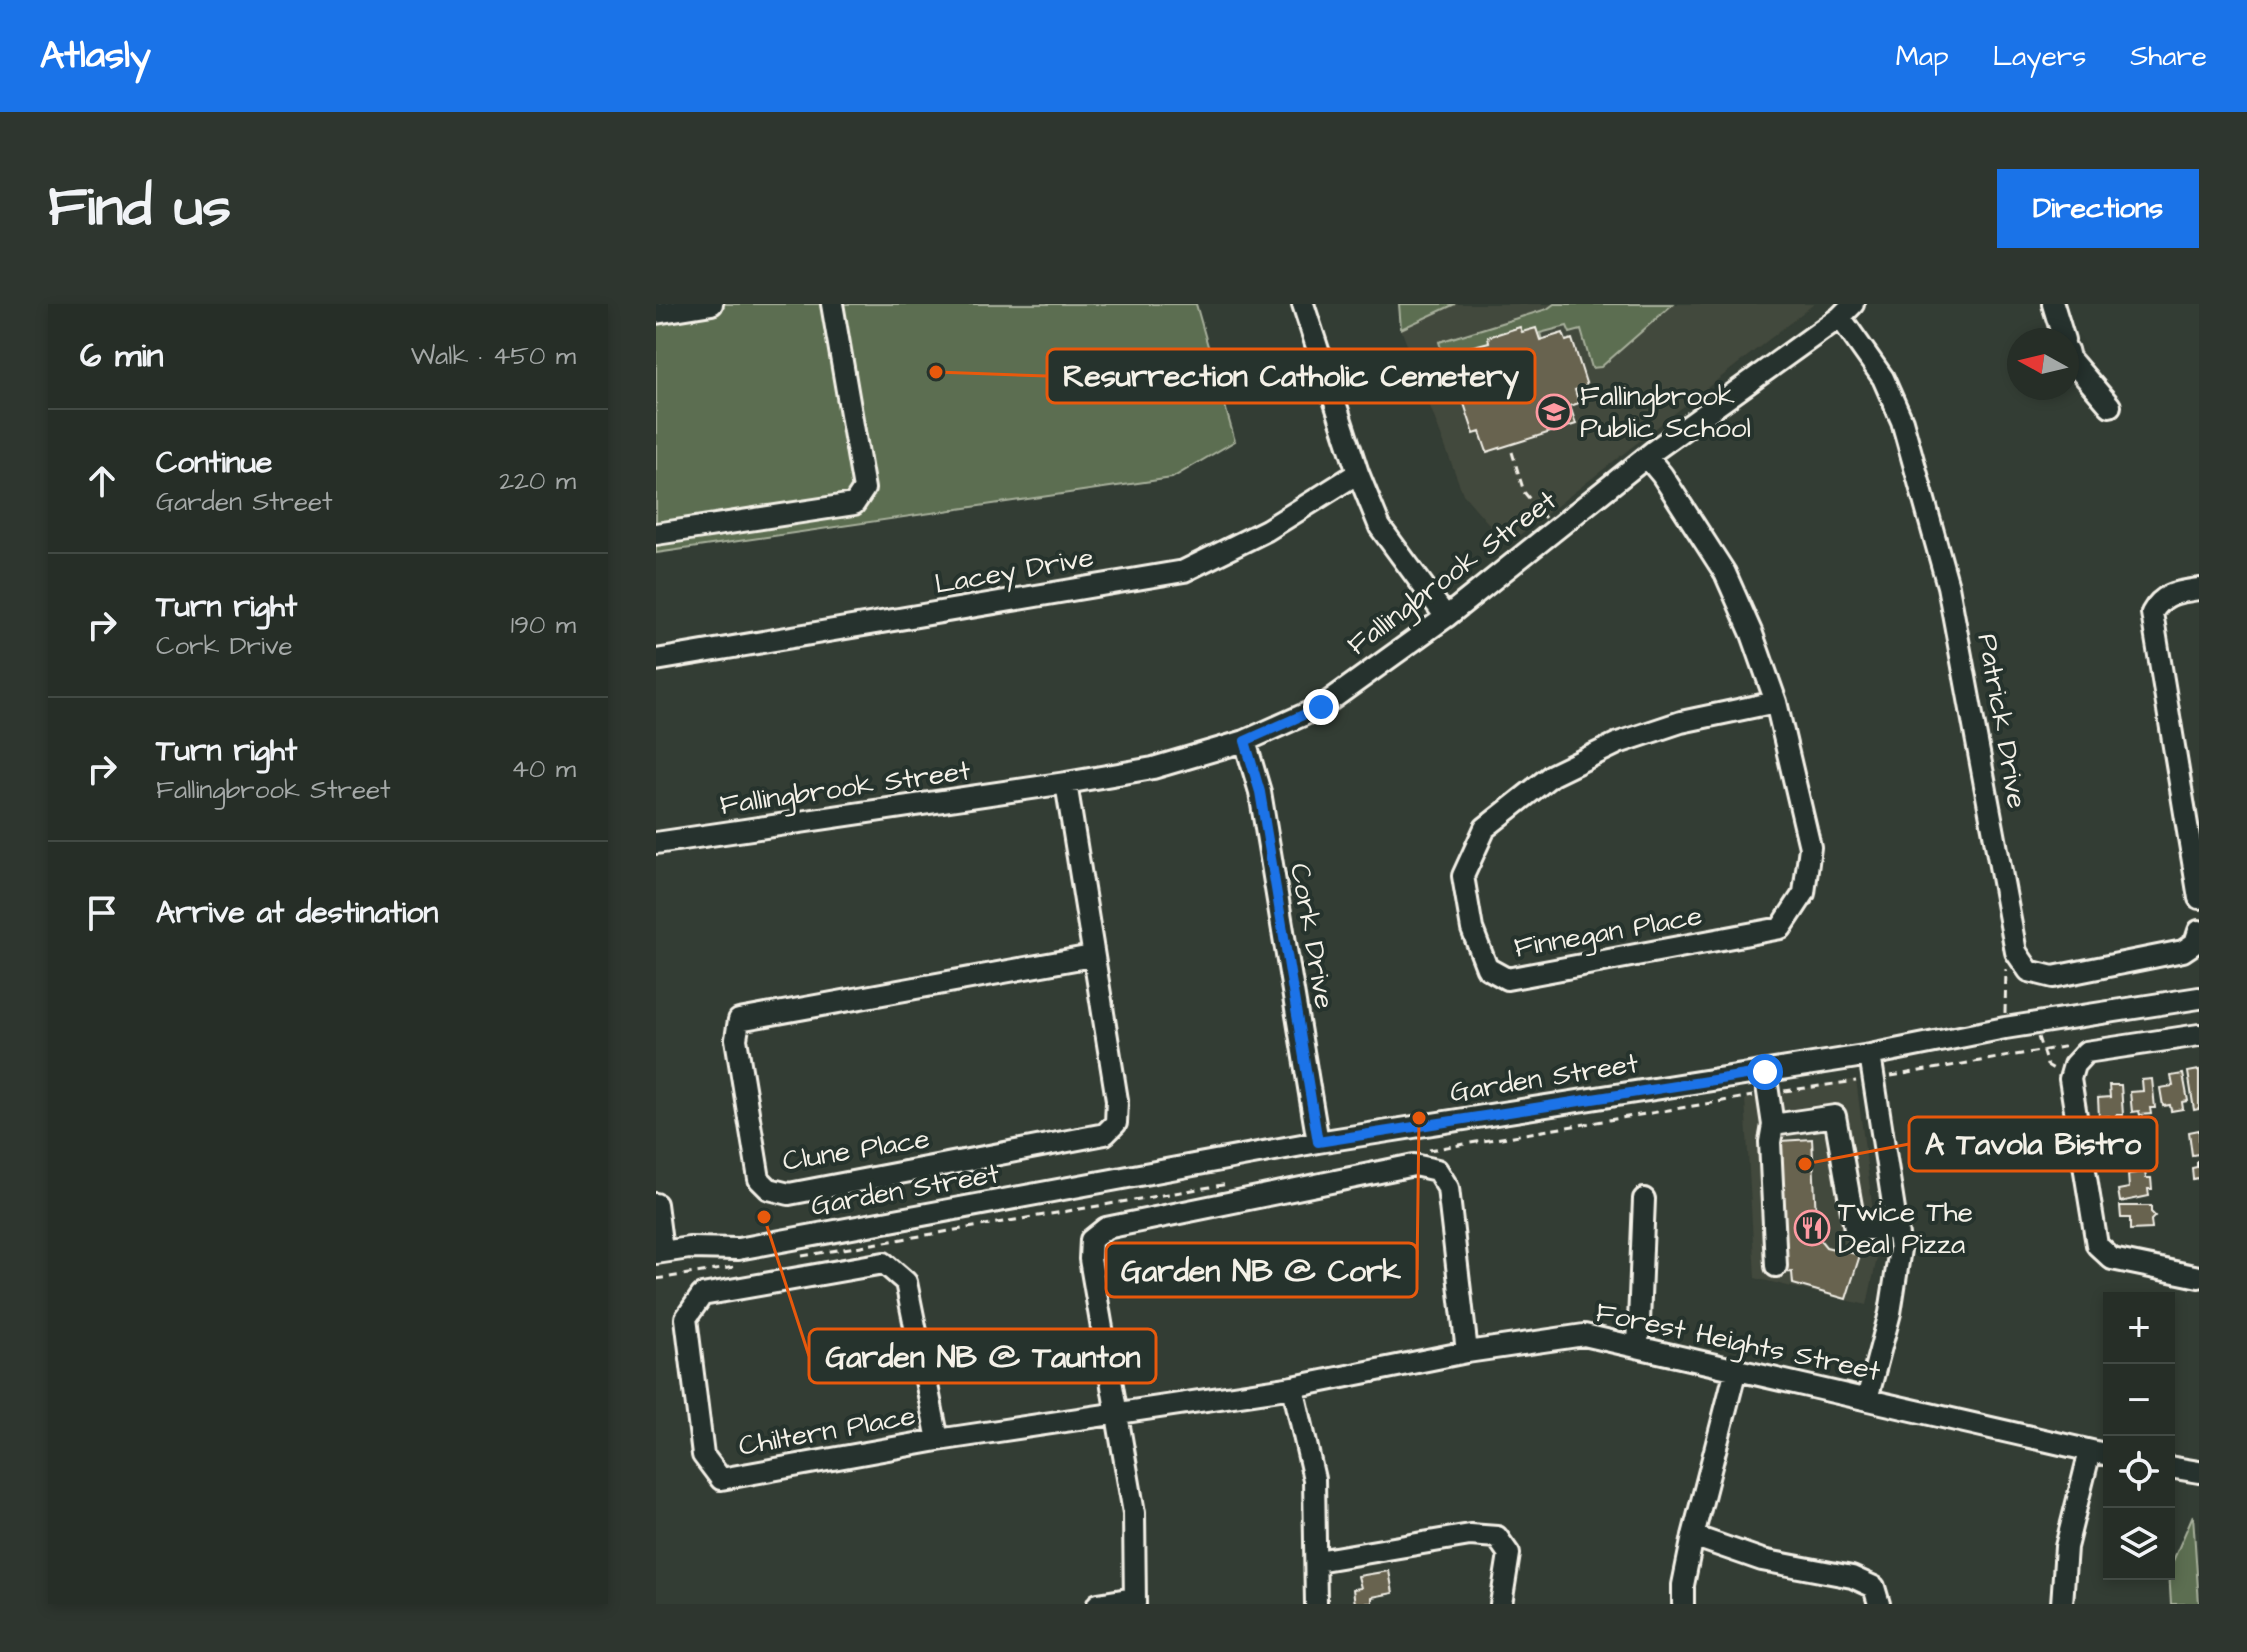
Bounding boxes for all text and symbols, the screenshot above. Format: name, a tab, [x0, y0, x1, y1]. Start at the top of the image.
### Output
text: Atlasly	[40, 30, 151, 82]
text: Map	[1896, 37, 1949, 76]
text: Layers	[1993, 37, 2086, 76]
text: Share	[2130, 37, 2207, 76]
text: Find us	[48, 169, 231, 247]
button: Directions	[1997, 169, 2199, 248]
north arrow	[2007, 328, 2079, 400]
text: 6 min	[80, 332, 164, 380]
text: Walk · 450 m	[411, 338, 576, 374]
callout: Resurrection Catholic Cemetery	[1047, 349, 1535, 403]
text: Resurrection Catholic Cemetery	[1063, 356, 1519, 400]
place label: Fallingbrook Public School	[1580, 377, 1751, 448]
school or university icon: Fallingbrook Public School	[1535, 393, 1573, 431]
text: Continue	[156, 442, 272, 484]
icon: ahead	[80, 459, 124, 503]
text: 220 m	[499, 463, 576, 499]
street label: Fallingbrook Street	[1339, 481, 1566, 665]
text: Garden Street	[156, 484, 333, 520]
street label: Lacey Drive	[932, 538, 1097, 606]
text: Turn right	[156, 586, 297, 628]
icon: right	[80, 603, 124, 647]
text: 190 m	[511, 607, 576, 643]
text: Cork Drive	[156, 628, 292, 664]
street label: Patrick Drive	[1967, 631, 2037, 811]
route end	[1303, 689, 1339, 725]
text: Turn right	[156, 730, 297, 772]
icon: right	[80, 747, 124, 791]
text: 40 m	[511, 751, 576, 787]
street label: Fallingbrook Street	[717, 751, 974, 826]
text: Fallingbrook Street	[156, 772, 391, 808]
street label: Cork Drive	[1280, 860, 1344, 1012]
icon: arrive	[80, 891, 124, 935]
text: Arrive at destination	[156, 892, 438, 934]
street label: Finnegan Place	[1511, 896, 1705, 969]
street label: Garden Street	[1447, 1044, 1642, 1112]
route start	[1747, 1054, 1783, 1090]
callout: A Tavola Bistro	[1909, 1117, 2157, 1171]
street label: Clune Place	[780, 1119, 932, 1181]
text: A Tavola Bistro	[1925, 1124, 2141, 1166]
street label: Garden Street	[808, 1154, 1003, 1226]
place label: Twice The Deal Pizza	[1838, 1193, 1973, 1264]
restaurant icon: Twice The Deal Pizza	[1793, 1209, 1831, 1247]
callout: Garden NB @ Cork	[1106, 1243, 1417, 1297]
text: Garden NB @ Cork	[1121, 1251, 1401, 1293]
map controls	[2103, 1292, 2175, 1580]
button: +	[2103, 1292, 2175, 1364]
street label: Forest Heights Street	[1592, 1293, 1885, 1392]
callout: Garden NB @ Taunton	[809, 1329, 1156, 1383]
text: Garden NB @ Taunton	[826, 1337, 1140, 1379]
button: −	[2103, 1364, 2175, 1436]
street label: Chiltern Place	[736, 1396, 918, 1466]
button: locate	[2103, 1436, 2175, 1508]
button: layers	[2103, 1508, 2175, 1580]

